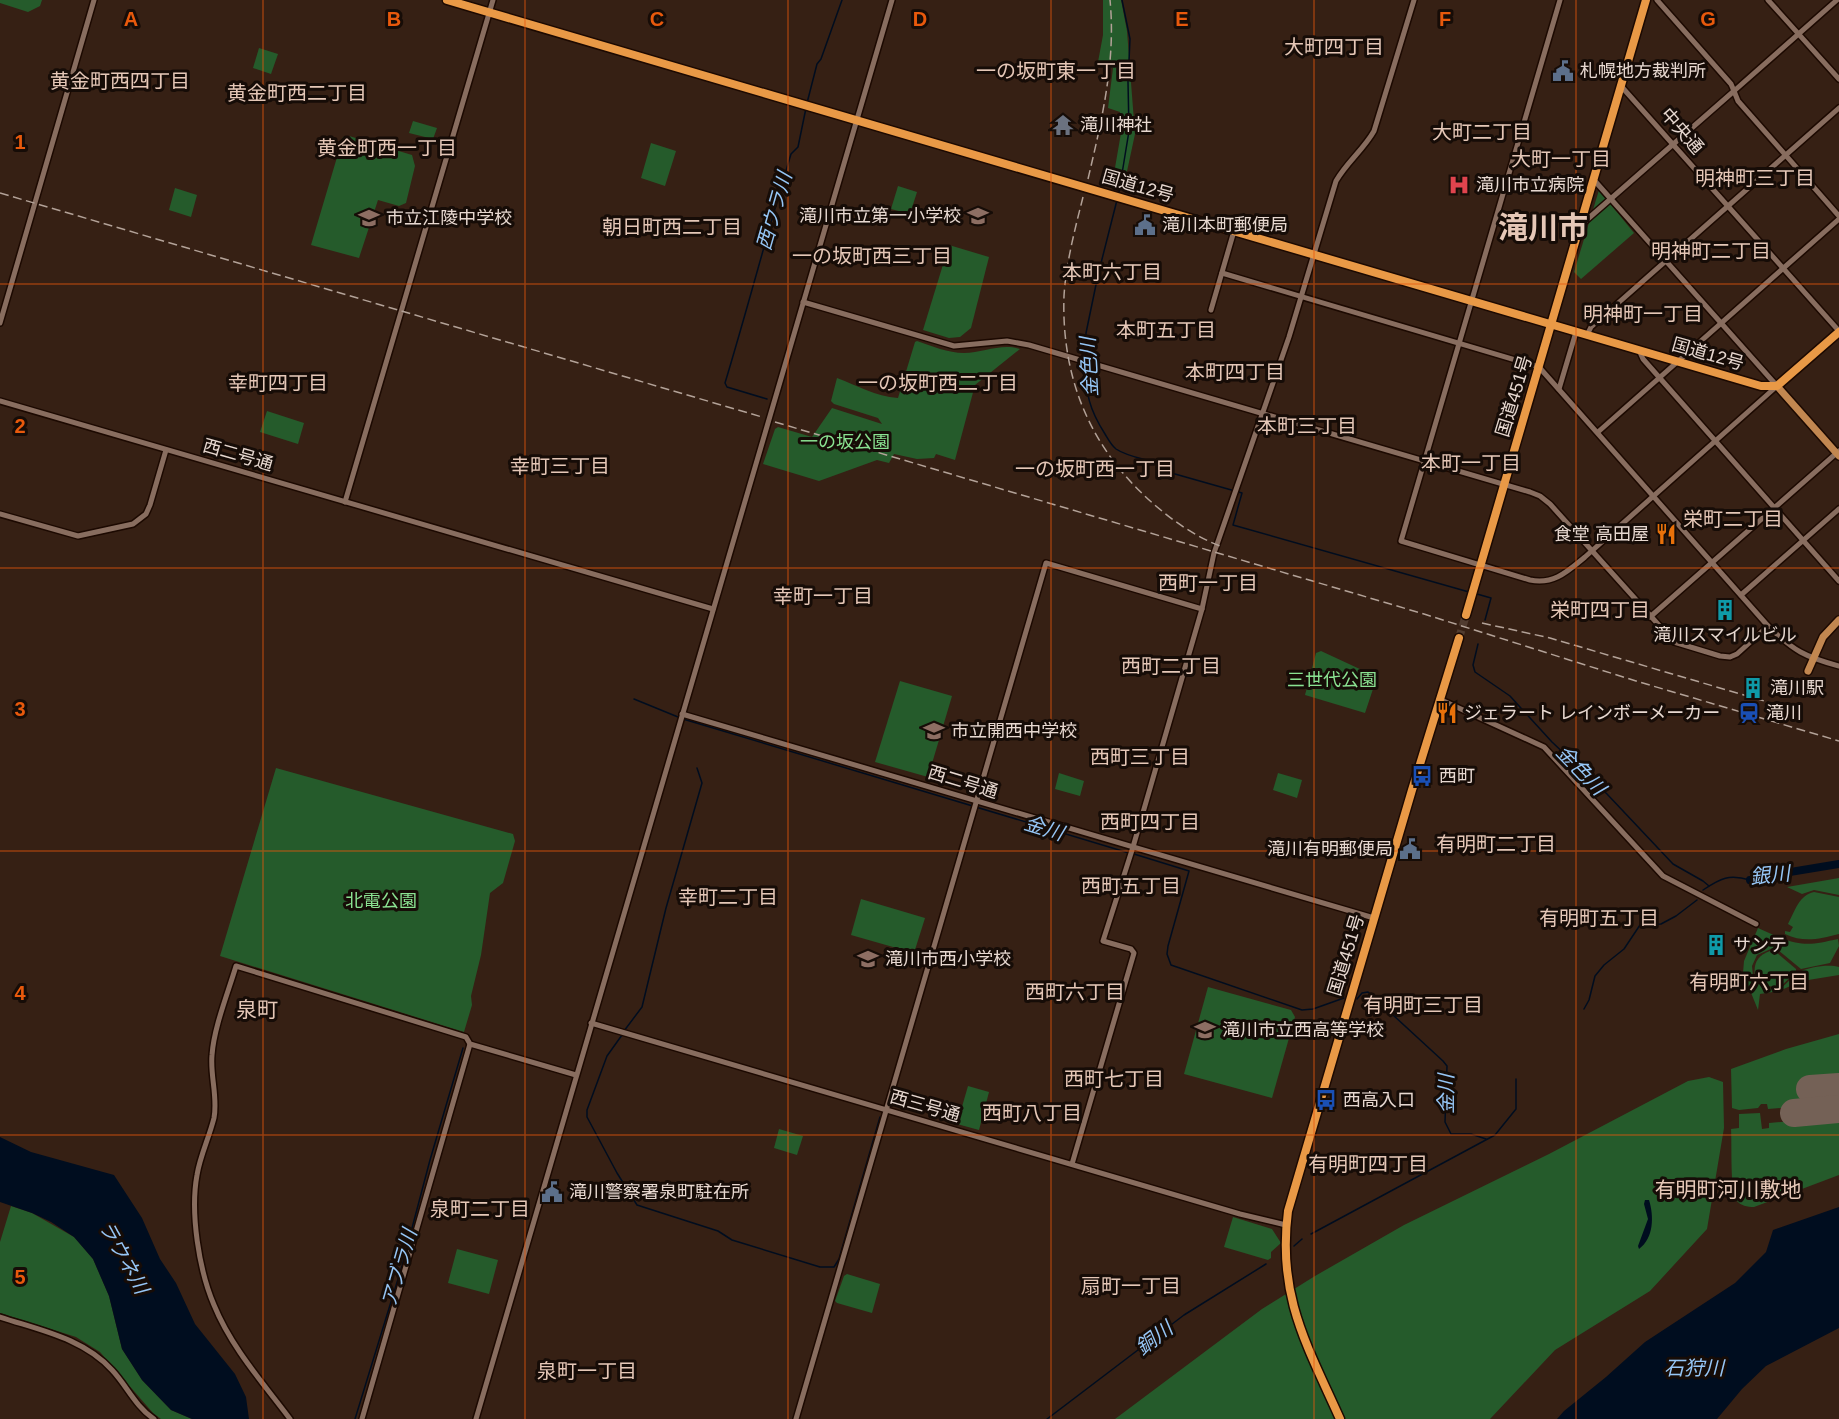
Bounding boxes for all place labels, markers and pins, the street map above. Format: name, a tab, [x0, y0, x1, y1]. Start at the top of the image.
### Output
public building icon: 札幌地方裁判所	[1551, 59, 1575, 83]
place label: 札幌地方裁判所	[1580, 61, 1706, 81]
temple icon: 滝川神社	[1051, 113, 1075, 137]
place label: 滝川神社	[1080, 115, 1152, 135]
hospital icon: 滝川市立病院	[1447, 173, 1471, 197]
place label: 滝川市立病院	[1476, 175, 1584, 195]
school or university icon: 滝川市立第一小学校	[966, 204, 990, 228]
school or university icon: 市立江陵中学校	[357, 206, 381, 230]
place label: 滝川市立第一小学校	[799, 206, 961, 226]
place label: 市立江陵中学校	[386, 208, 512, 228]
public building icon: 滝川本町郵便局	[1133, 213, 1157, 237]
place label: 滝川本町郵便局	[1162, 215, 1288, 235]
restaurant icon: 食堂 高田屋	[1654, 522, 1678, 546]
place label: 食堂 高田屋	[1554, 524, 1649, 544]
building icon: 滝川スマイルビル	[1713, 598, 1737, 622]
place label: 滝川スマイルビル	[1653, 625, 1797, 645]
building icon: 滝川駅	[1741, 676, 1765, 700]
place label: 滝川駅	[1770, 678, 1824, 698]
restaurant icon: ジェラート レインボーメーカー	[1435, 701, 1459, 725]
station icon: 滝川	[1737, 701, 1761, 725]
place label: ジェラート レインボーメーカー	[1464, 703, 1720, 723]
place label: 滝川	[1766, 703, 1802, 723]
school or university icon: 市立開西中学校	[922, 719, 946, 743]
place label: 市立開西中学校	[951, 721, 1077, 741]
bus stop icon: 西町	[1410, 764, 1434, 788]
place label: 西町	[1439, 766, 1475, 786]
public building icon: 滝川有明郵便局	[1398, 837, 1422, 861]
place label: 滝川有明郵便局	[1267, 839, 1393, 859]
building icon: サンテ	[1704, 933, 1728, 957]
place label: サンテ	[1733, 935, 1787, 955]
school or university icon: 滝川市西小学校	[856, 947, 880, 971]
place label: 滝川市西小学校	[885, 949, 1011, 969]
school or university icon: 滝川市立西高等学校	[1193, 1018, 1217, 1042]
place label: 滝川市立西高等学校	[1222, 1020, 1384, 1040]
bus stop icon: 西高入口	[1314, 1088, 1338, 1112]
place label: 西高入口	[1343, 1090, 1415, 1110]
public building icon: 滝川警察署泉町駐在所	[540, 1180, 564, 1204]
place label: 滝川警察署泉町駐在所	[569, 1182, 749, 1202]

